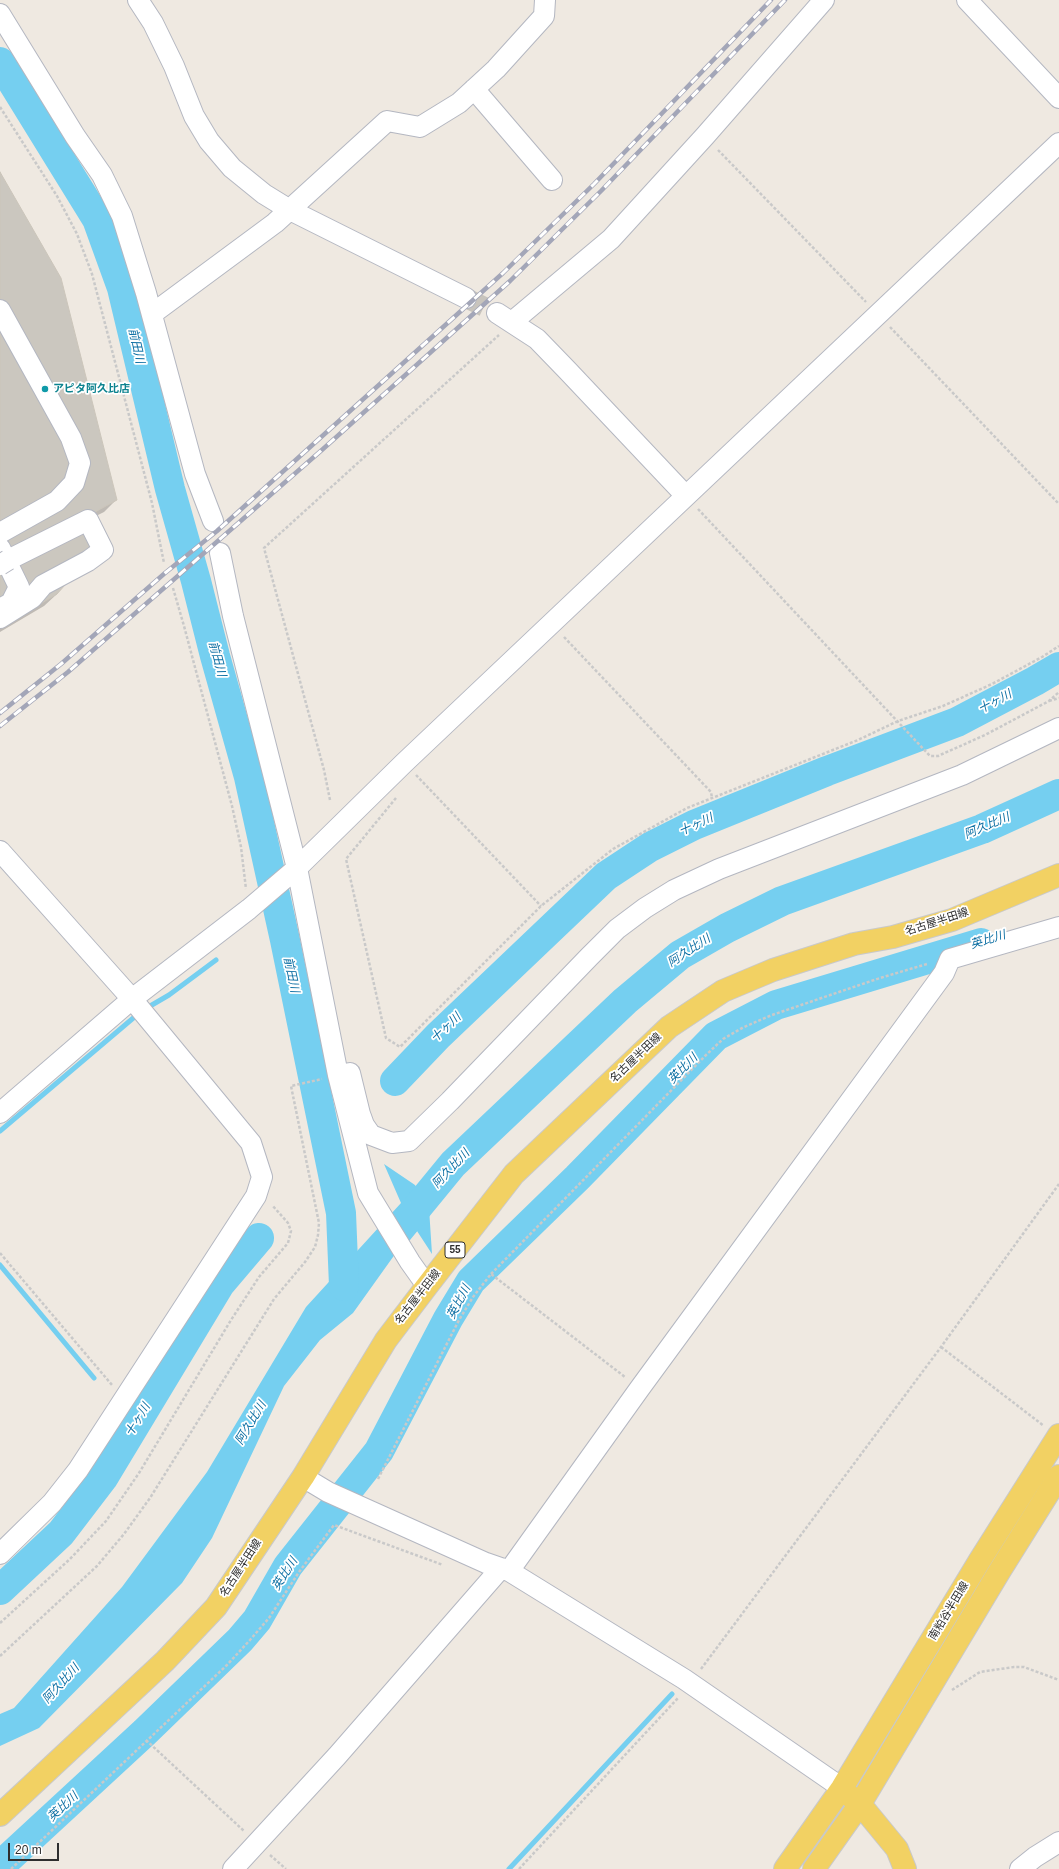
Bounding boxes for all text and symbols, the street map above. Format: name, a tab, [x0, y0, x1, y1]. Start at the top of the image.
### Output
water label: 前田川	[125, 327, 147, 365]
place label: アピタ阿久比店	[53, 382, 130, 396]
marker: アピタ阿久比店	[40, 384, 50, 394]
water label: 前田川	[205, 640, 229, 678]
water label: 十ヶ川	[976, 687, 1014, 717]
water label: 阿久比川	[962, 810, 1012, 842]
water label: 十ヶ川	[677, 811, 715, 839]
street label: 名古屋半田線	[904, 906, 970, 938]
water label: 英比川	[969, 928, 1007, 952]
water label: 阿久比川	[665, 932, 713, 970]
water label: 前田川	[280, 956, 302, 994]
water label: 十ヶ川	[428, 1010, 464, 1046]
street label: 名古屋半田線	[608, 1030, 664, 1086]
water label: 英比川	[665, 1051, 701, 1087]
water label: 阿久比川	[429, 1147, 473, 1191]
road number: 55	[445, 1242, 465, 1258]
street label: 名古屋半田線	[392, 1267, 444, 1327]
water label: 英比川	[444, 1283, 474, 1321]
water label: 阿久比川	[232, 1399, 270, 1447]
water label: 十ヶ川	[123, 1401, 153, 1439]
street label: 名古屋半田線	[217, 1537, 265, 1599]
water label: 英比川	[269, 1555, 301, 1593]
street label: 南粕谷半田線	[926, 1579, 972, 1643]
water label: 阿久比川	[40, 1661, 82, 1707]
water label: 英比川	[45, 1789, 81, 1825]
scale bar	[10, 1835, 61, 1861]
text: 20 m	[15, 1843, 42, 1857]

